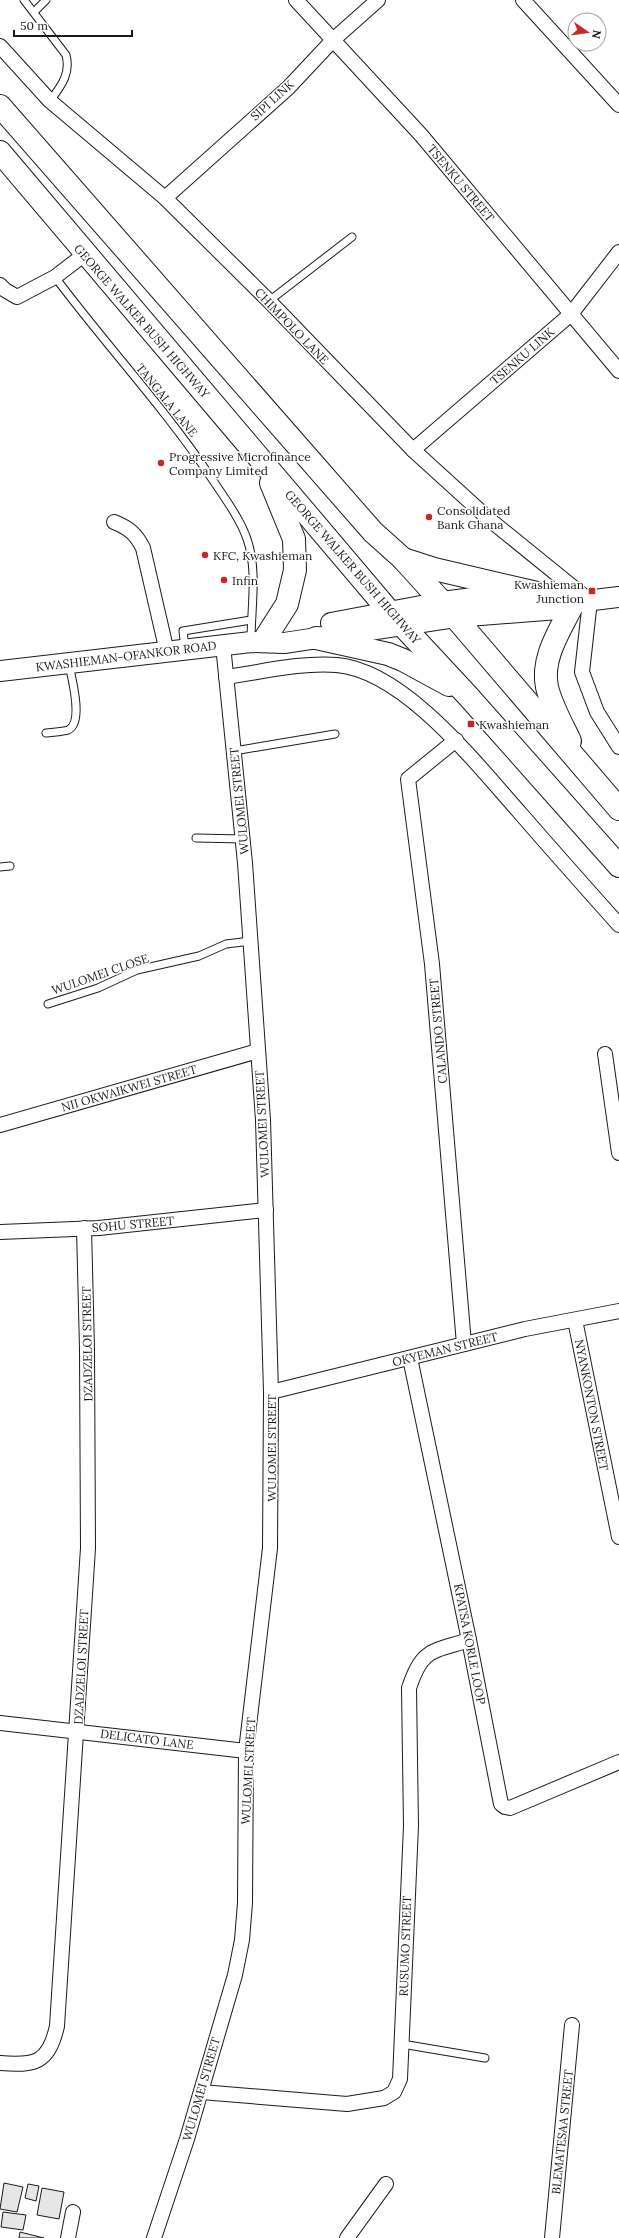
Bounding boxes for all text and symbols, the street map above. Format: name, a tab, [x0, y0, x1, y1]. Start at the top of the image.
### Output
scale bar	[14, 12, 132, 38]
north arrow	[567, 12, 607, 52]
text: 50 m	[20, 18, 48, 33]
text: N	[589, 29, 605, 40]
street label: SIPI LINK	[247, 76, 297, 123]
street label: TSENKU STREET	[424, 141, 498, 225]
street label: GEORGE WALKER BUSH HIGHWAY	[71, 241, 213, 401]
street label: CHIMPOLO LANE	[252, 285, 332, 367]
street label: TSENKU LINK	[487, 324, 558, 388]
street label: TANGALA LANE	[133, 360, 201, 440]
place label: Progressive Microfinance Company Limited	[169, 449, 311, 478]
marker: Progressive Microfinance Company Limited	[156, 458, 166, 468]
street label: GEORGE WALKER BUSH HIGHWAY	[282, 487, 424, 647]
place label: Consolidated Bank Ghana	[437, 503, 510, 532]
marker: Consolidated Bank Ghana	[424, 512, 434, 522]
place label: KFC, Kwashieman	[213, 548, 312, 563]
marker: KFC, Kwashieman	[200, 550, 210, 560]
place label: Infin	[232, 573, 258, 588]
marker: Infin	[219, 575, 229, 585]
place label: Kwashieman Junction	[514, 577, 584, 606]
marker: Kwashieman Junction	[587, 586, 597, 596]
street label: KWASHIEMAN-OFANKOR ROAD	[35, 637, 217, 675]
place label: Kwashieman	[479, 717, 549, 732]
marker: Kwashieman	[466, 719, 476, 729]
street label: WULOMEI STREET	[226, 746, 252, 855]
street label: WULOMEI CLOSE	[49, 950, 151, 998]
street label: CALANDO STREET	[426, 977, 450, 1084]
street label: NII OKWAIKWEI STREET	[59, 1061, 199, 1115]
street label: WULOMEI STREET	[252, 1070, 272, 1178]
street label: SOHU STREET	[91, 1213, 175, 1235]
street label: DZADZELOI STREET	[78, 1286, 96, 1402]
street label: OKYEMAN STREET	[391, 1329, 500, 1369]
street label: NYANKONTON STREET	[572, 1338, 612, 1472]
street label: WULOMEI STREET	[264, 1394, 279, 1502]
street label: KPATSA KORLE LOOP	[451, 1582, 489, 1706]
street label: DZADZELOI STREET	[70, 1609, 92, 1725]
street label: WULOMEI STREET	[238, 1717, 258, 1825]
street label: DELICATO LANE	[99, 1726, 195, 1752]
street label: RUSUMO STREET	[396, 1895, 414, 1997]
street label: WULOMEI STREET	[179, 2035, 223, 2143]
street label: BLEMATESAA STREET	[548, 2069, 576, 2195]

